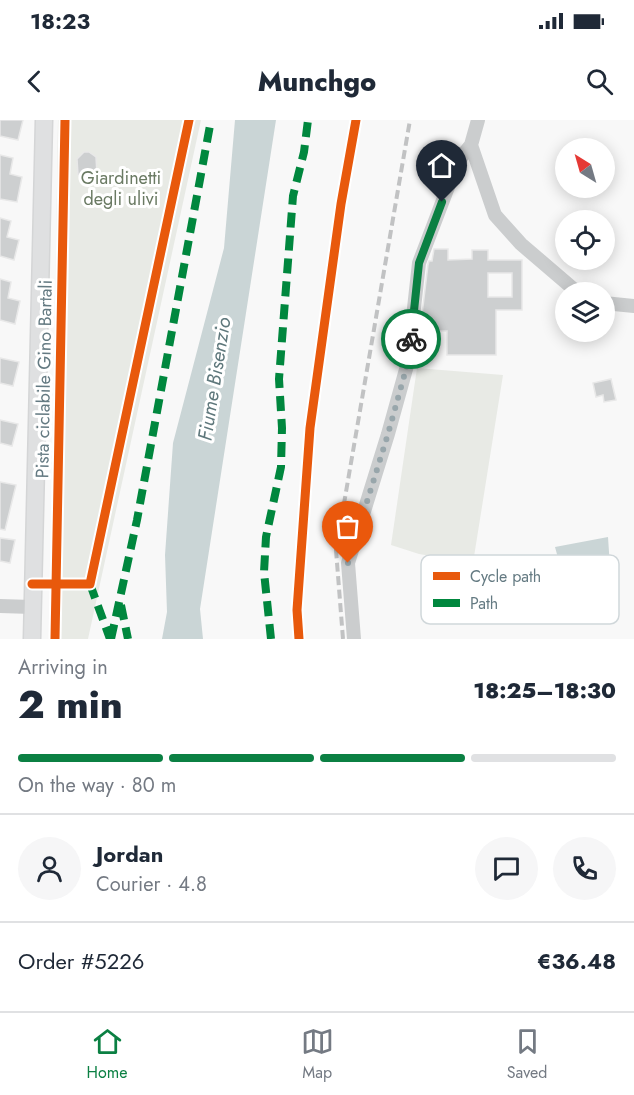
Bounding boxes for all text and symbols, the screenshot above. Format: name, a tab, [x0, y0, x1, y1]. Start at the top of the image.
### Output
text: 18:23	[30, 5, 90, 37]
text: Munchgo	[258, 62, 376, 101]
icon: back	[18, 65, 51, 98]
icon: search	[583, 65, 616, 98]
north arrow	[555, 138, 615, 198]
map controls	[555, 138, 615, 342]
pin	[416, 140, 467, 202]
icon: home	[425, 149, 458, 182]
park label: Giardinetti degli ulivi	[81, 165, 161, 212]
button: locate	[555, 210, 615, 270]
street label: Pista ciclabile Gino Bartali	[29, 279, 59, 479]
button: layers	[555, 282, 615, 342]
courier	[381, 309, 441, 369]
water label: Fiume Bisenzio	[190, 315, 239, 443]
icon: bike	[395, 323, 428, 356]
pin	[322, 501, 373, 563]
icon: bag	[331, 510, 364, 543]
legend	[421, 555, 619, 624]
text: Cycle path	[470, 565, 541, 588]
text: Path	[470, 592, 498, 615]
text: Arriving in	[18, 653, 108, 682]
text: 18:25–18:30	[473, 674, 616, 706]
text: 2 min	[18, 676, 123, 733]
text: On the way · 80 m	[18, 771, 176, 800]
button: person	[18, 837, 81, 900]
button: chat	[475, 837, 538, 900]
button: phone	[553, 837, 616, 900]
text: Jordan	[96, 838, 163, 870]
text: Courier · 4.8	[96, 870, 207, 899]
text: Order #5226	[18, 945, 144, 977]
text: €36.48	[537, 945, 616, 977]
tab: Home	[87, 1025, 127, 1084]
tab: Map	[301, 1025, 334, 1084]
tab: Saved	[507, 1025, 547, 1084]

